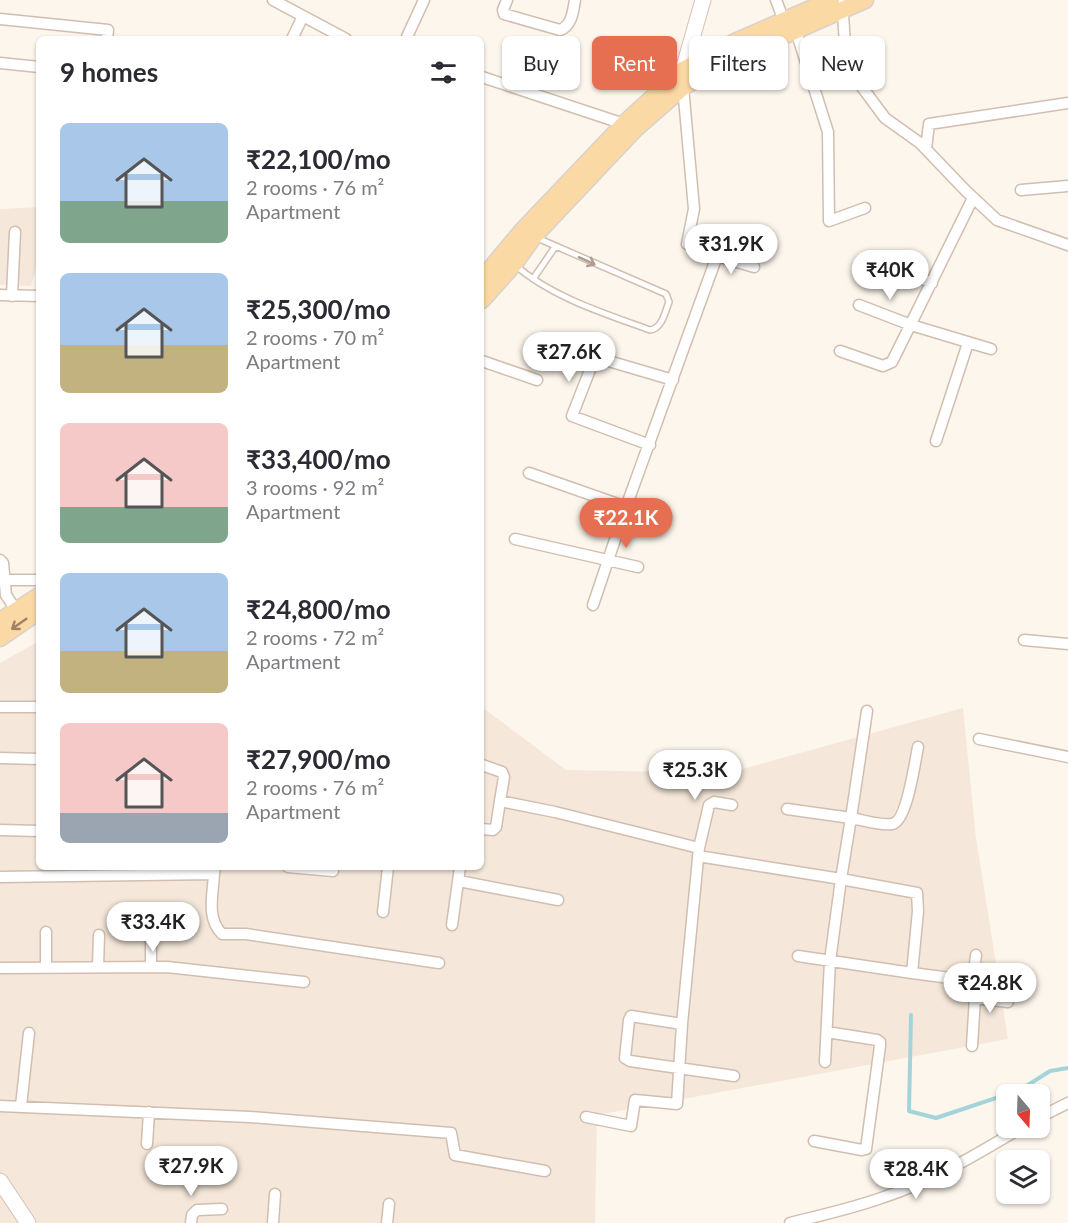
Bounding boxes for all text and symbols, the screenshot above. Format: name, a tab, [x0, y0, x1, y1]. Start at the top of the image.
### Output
chip: Buy	[502, 36, 580, 90]
chip: Rent	[592, 36, 677, 90]
chip: Filters	[689, 36, 788, 90]
chip: New	[800, 36, 885, 90]
text: 9 homes	[60, 56, 158, 88]
icon: filters	[427, 56, 460, 89]
text: ₹22,100/mo	[246, 143, 391, 175]
icon: home	[108, 147, 180, 219]
text: 2 rooms · 76 m²	[246, 175, 384, 199]
text: Apartment	[246, 199, 340, 223]
pin: ₹31.9K	[682, 224, 780, 275]
text: ₹31.9K	[699, 231, 763, 255]
pin: ₹40K	[854, 250, 926, 301]
one-way arrow	[577, 255, 595, 267]
text: ₹40K	[866, 257, 914, 281]
text: ₹25,300/mo	[246, 293, 391, 325]
icon: home	[108, 297, 180, 369]
text: 2 rooms · 70 m²	[246, 325, 384, 349]
pin: ₹27.6K	[520, 332, 618, 383]
text: ₹27.6K	[537, 339, 601, 363]
text: Apartment	[246, 349, 340, 373]
text: ₹33,400/mo	[246, 443, 391, 475]
icon: home	[108, 447, 180, 519]
text: 3 rooms · 92 m²	[246, 475, 384, 499]
pin: ₹22.1K	[577, 498, 675, 549]
text: Apartment	[246, 499, 340, 523]
text: ₹22.1K	[594, 505, 658, 529]
text: ₹24,800/mo	[246, 593, 391, 625]
icon: home	[108, 597, 180, 669]
one-way arrow	[12, 618, 28, 630]
text: 2 rooms · 72 m²	[246, 625, 384, 649]
text: Apartment	[246, 649, 340, 673]
text: ₹27,900/mo	[246, 743, 391, 775]
icon: home	[108, 747, 180, 819]
pin: ₹25.3K	[646, 750, 744, 801]
text: ₹25.3K	[663, 757, 727, 781]
text: 2 rooms · 76 m²	[246, 775, 384, 799]
text: Apartment	[246, 799, 340, 823]
pin: ₹33.4K	[104, 902, 202, 953]
text: ₹33.4K	[121, 909, 185, 933]
pin: ₹24.8K	[941, 963, 1039, 1014]
text: ₹24.8K	[958, 970, 1022, 994]
north arrow	[996, 1084, 1050, 1138]
map controls	[996, 1084, 1050, 1204]
pin: ₹27.9K	[142, 1146, 240, 1197]
pin: ₹28.4K	[867, 1149, 965, 1200]
button: layers	[996, 1150, 1050, 1204]
text: ₹27.9K	[159, 1153, 223, 1177]
text: ₹28.4K	[884, 1156, 948, 1180]

